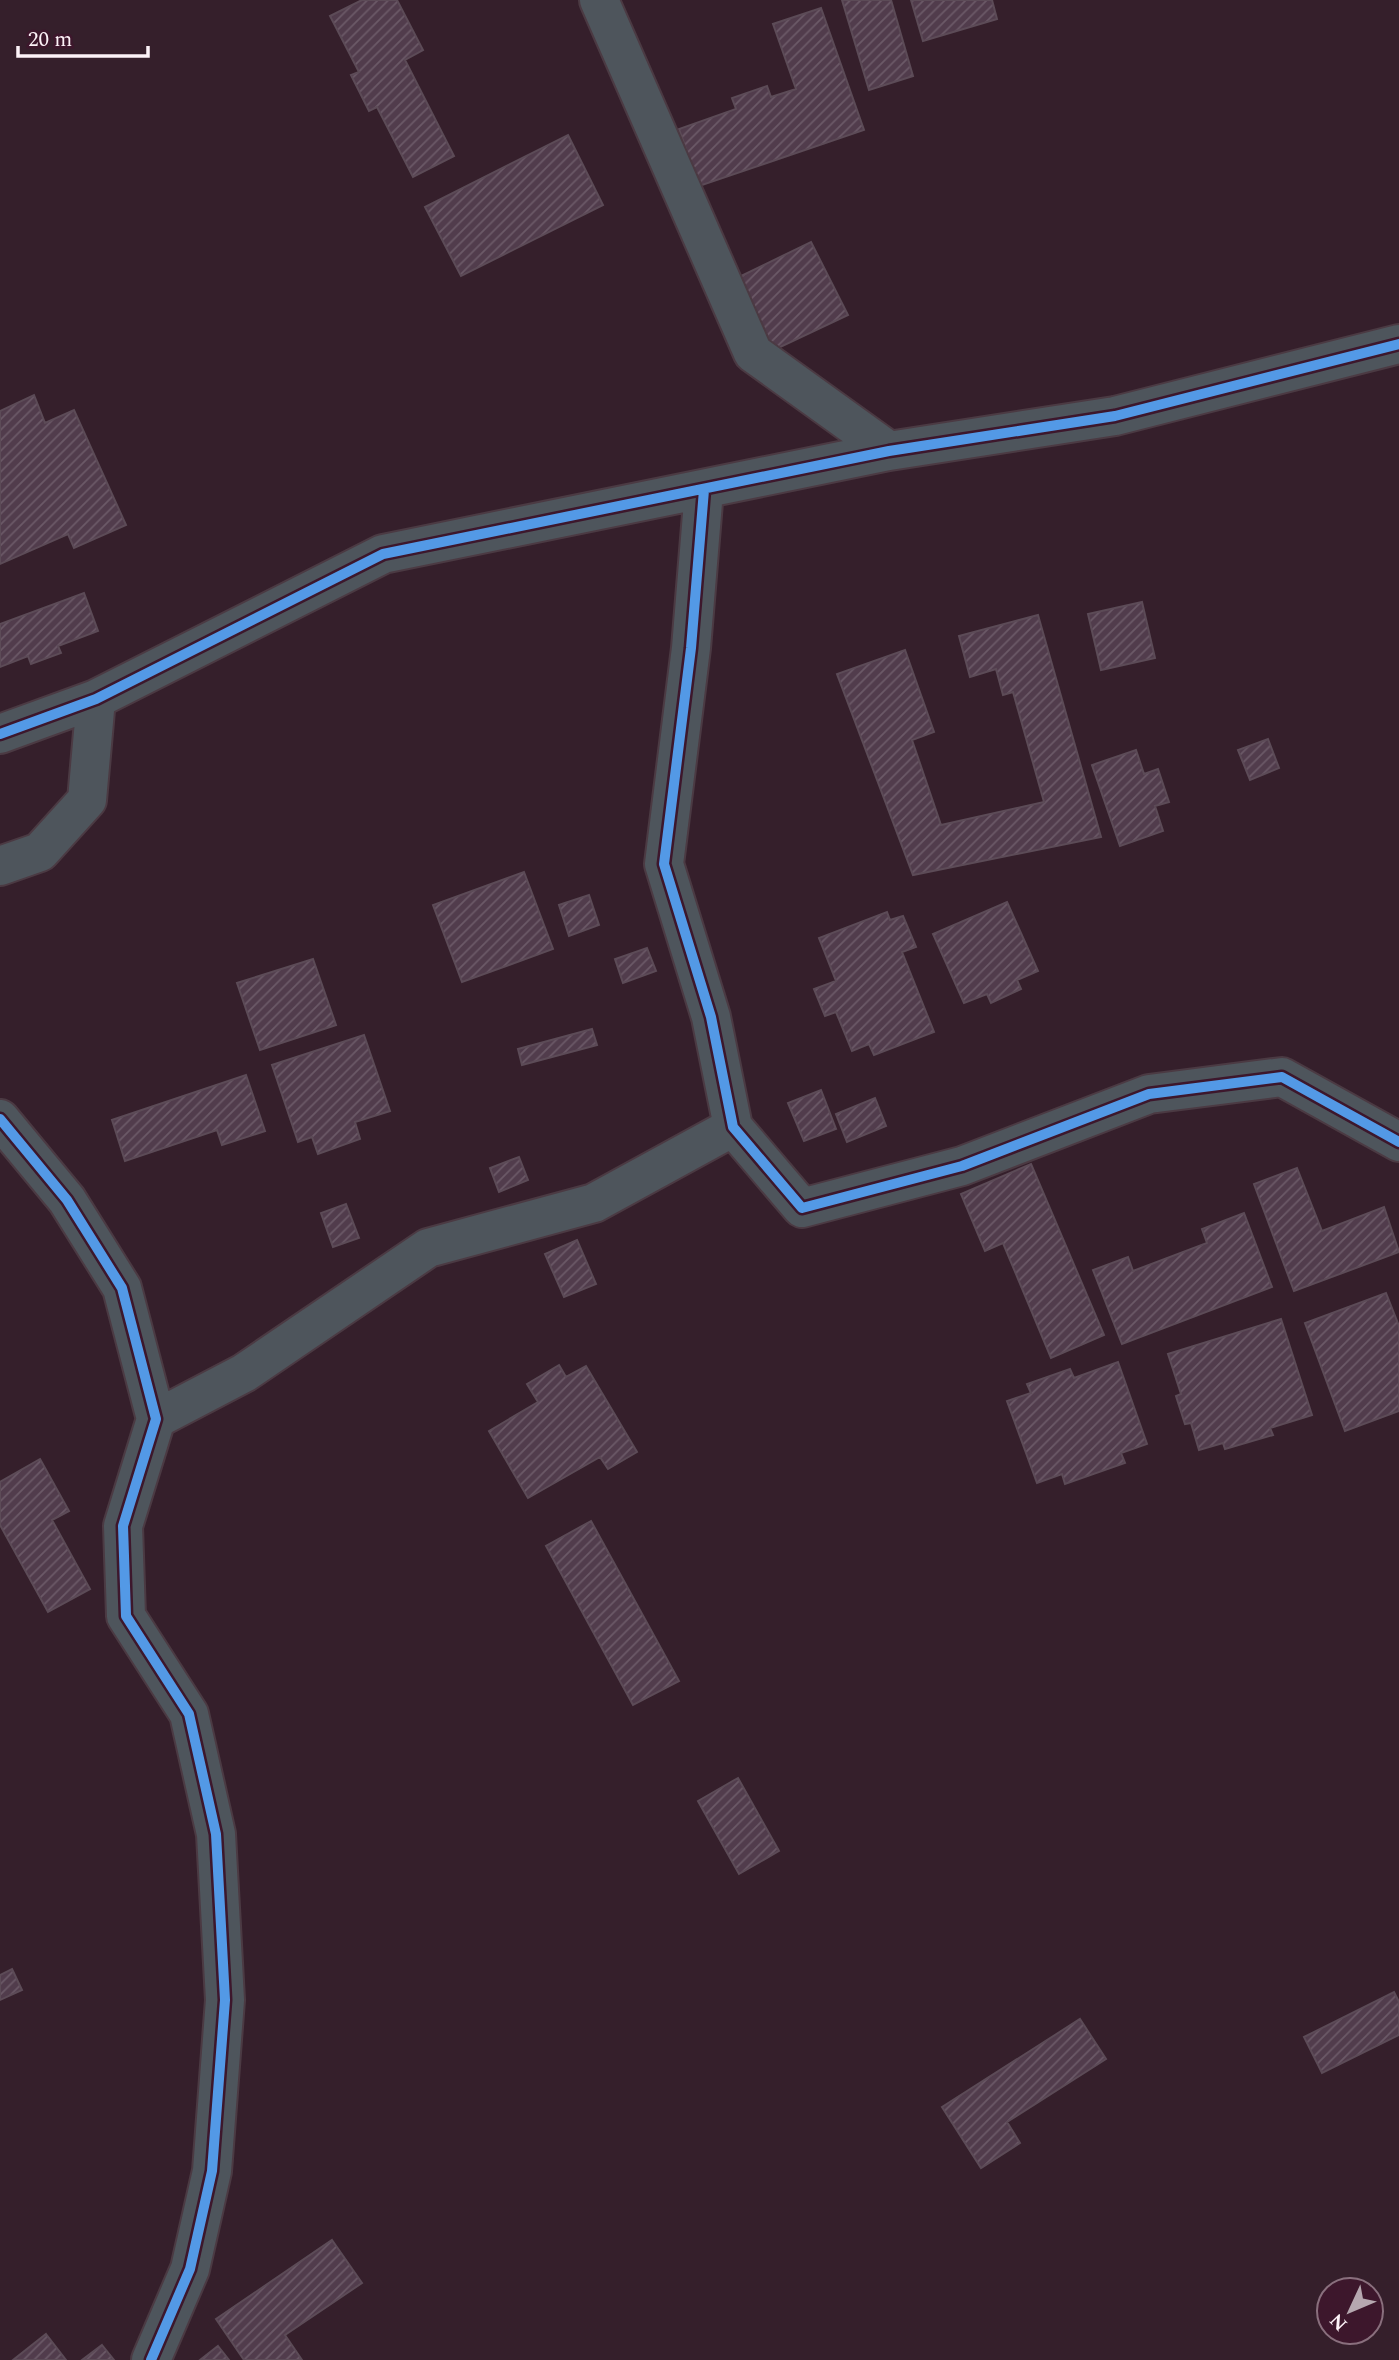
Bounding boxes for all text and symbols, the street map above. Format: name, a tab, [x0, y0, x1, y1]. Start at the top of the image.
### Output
scale bar	[18, 14, 147, 58]
text: 20 m	[28, 24, 72, 56]
north arrow	[1315, 2276, 1385, 2346]
text: N	[1323, 2306, 1355, 2337]

